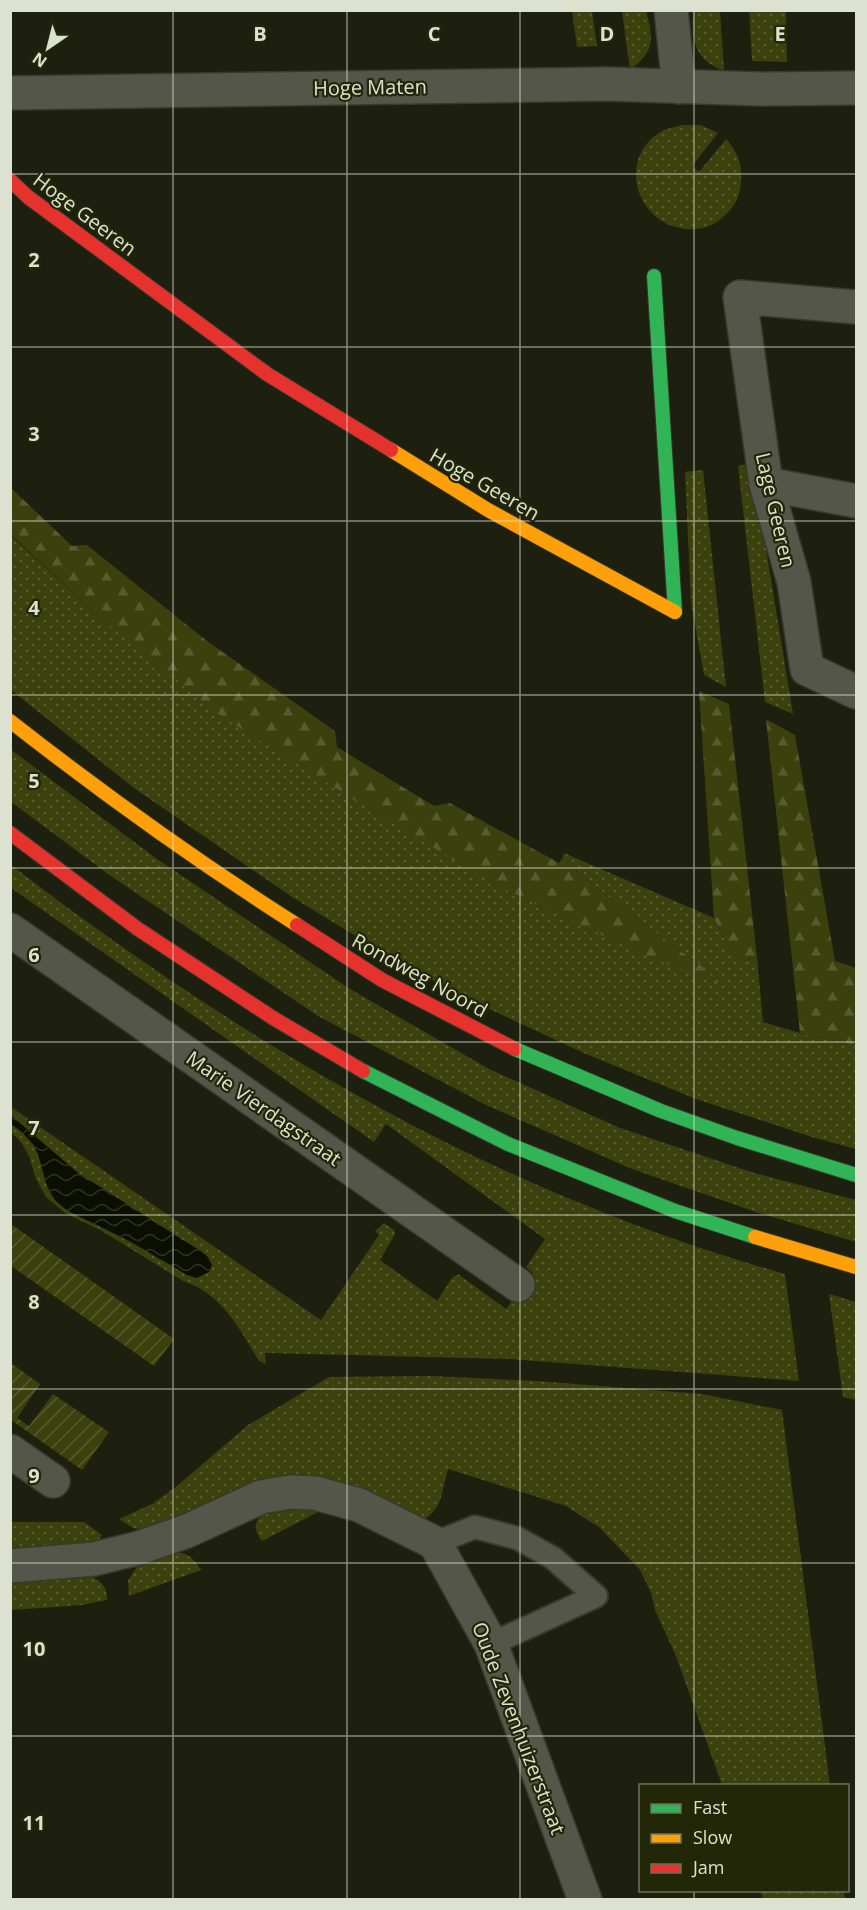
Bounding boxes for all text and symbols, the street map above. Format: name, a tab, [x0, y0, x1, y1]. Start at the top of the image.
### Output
north arrow	[18, 18, 78, 78]
text: B	[253, 20, 267, 47]
text: C	[428, 20, 441, 47]
text: D	[600, 20, 614, 47]
text: E	[774, 20, 786, 47]
text: N	[28, 48, 51, 73]
street label: Hoge Maten	[313, 73, 427, 101]
street label: Hoge Geeren	[28, 166, 142, 262]
text: 2	[28, 246, 40, 273]
text: 3	[28, 420, 40, 447]
street label: Hoge Geeren	[425, 442, 545, 526]
street label: Lage Geeren	[750, 450, 802, 570]
text: 4	[28, 594, 40, 621]
text: 5	[28, 767, 40, 794]
street label: Rondweg Noord	[347, 927, 493, 1023]
text: 6	[28, 941, 40, 968]
street label: Marie Vierdagstraat	[181, 1044, 347, 1172]
text: 7	[28, 1114, 40, 1141]
text: 8	[28, 1288, 40, 1315]
text: 9	[28, 1462, 40, 1489]
street label: Oude Zevenhuizerstraat	[466, 1618, 572, 1838]
text: 10	[23, 1635, 45, 1662]
legend	[639, 1784, 849, 1892]
text: Fast	[693, 1795, 727, 1819]
text: 11	[23, 1809, 45, 1836]
text: Slow	[693, 1825, 732, 1849]
text: Jam	[691, 1855, 725, 1879]

